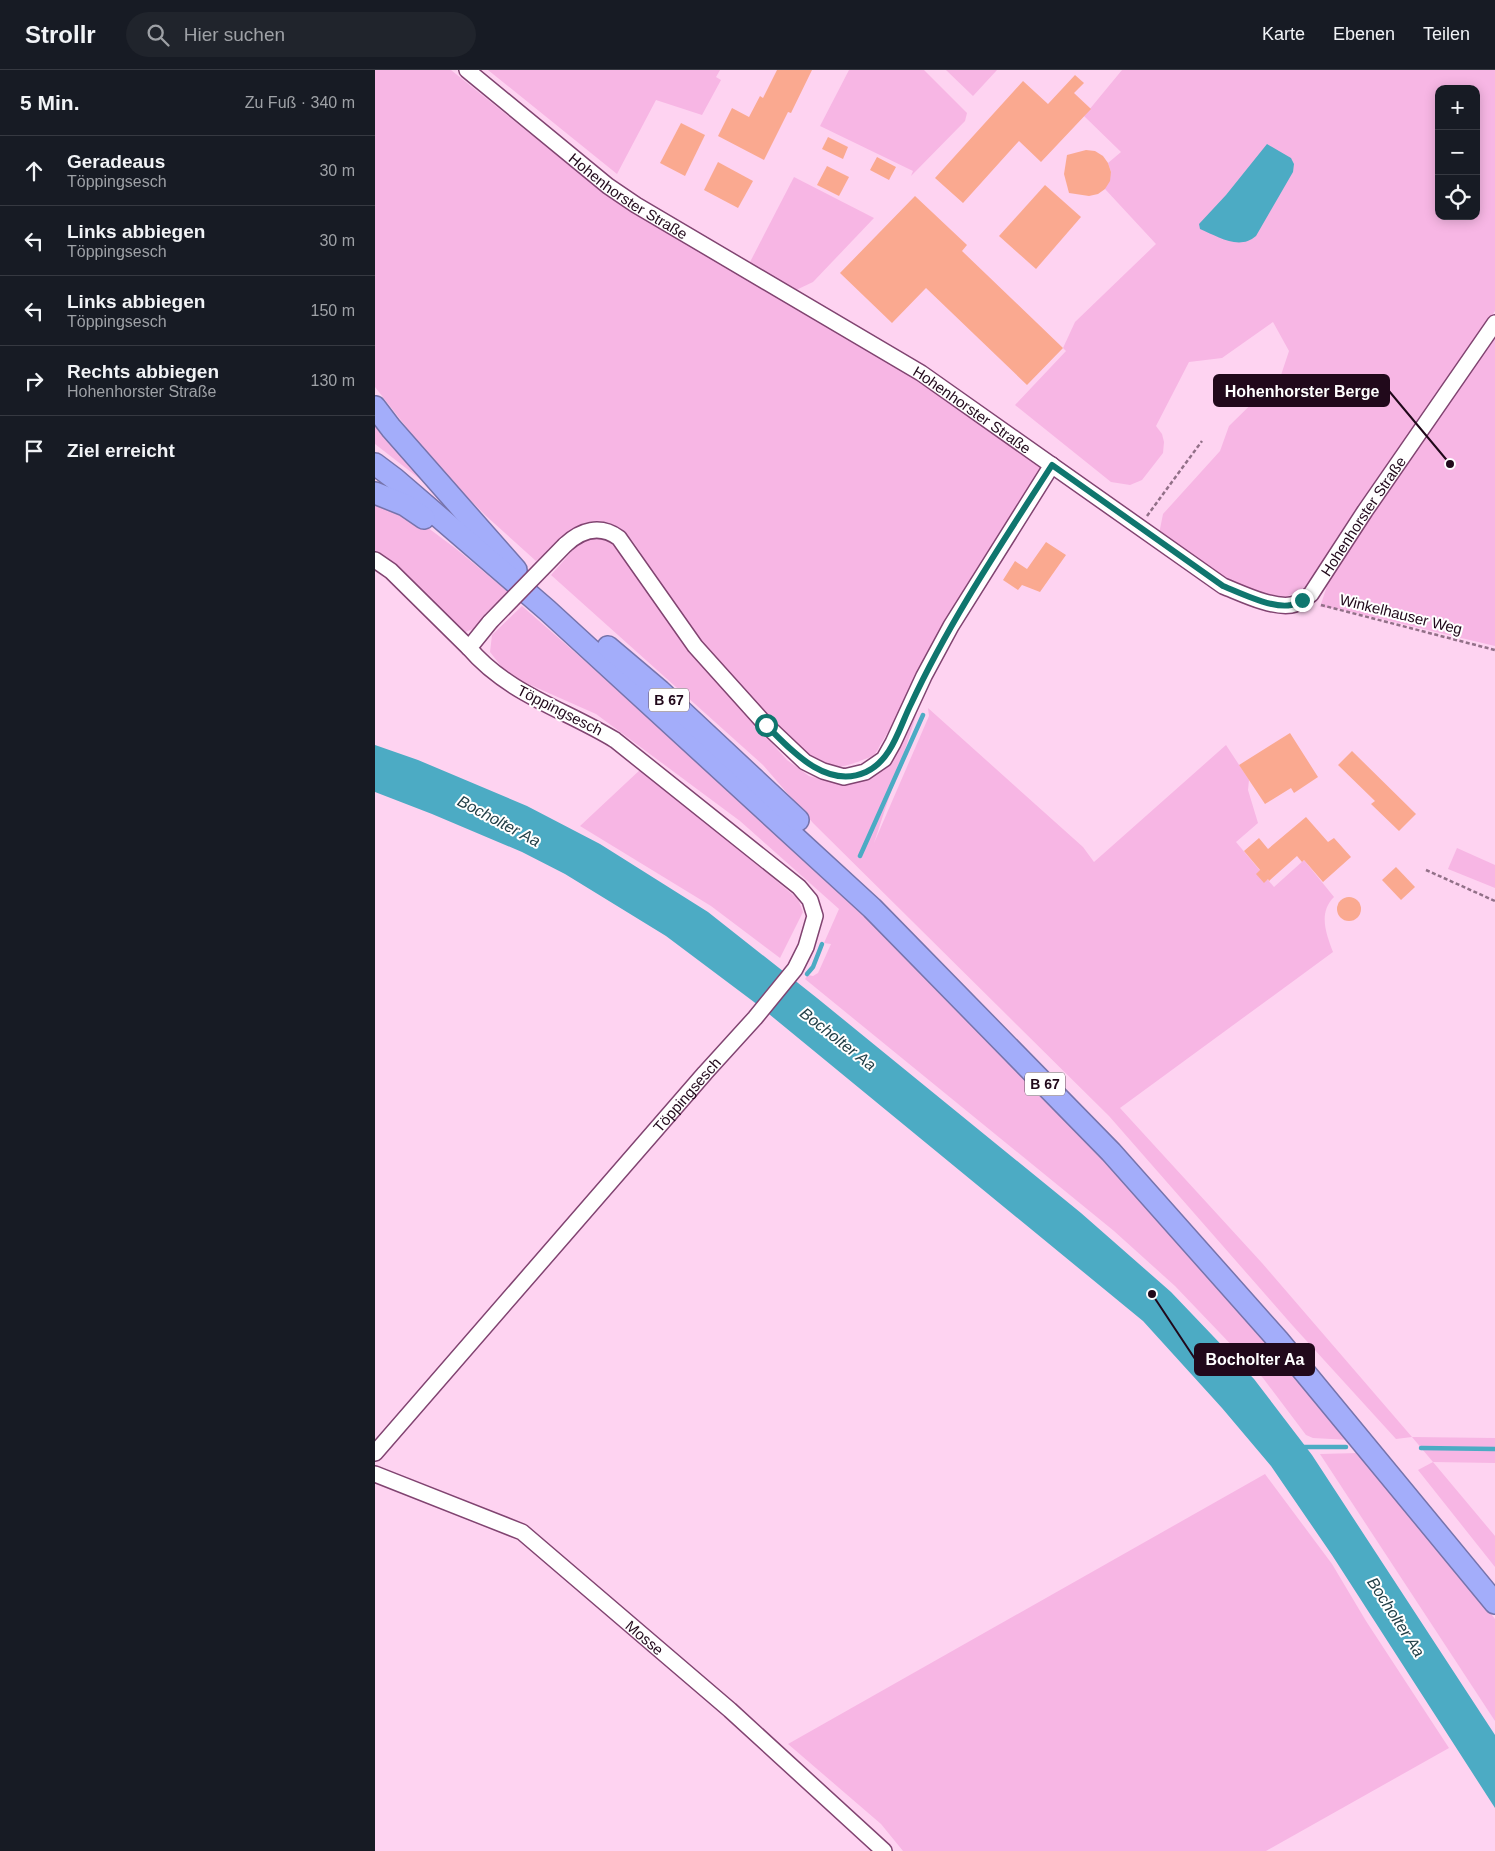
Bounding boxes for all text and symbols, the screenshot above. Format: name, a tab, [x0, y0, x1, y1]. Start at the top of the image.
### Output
search box	[126, 12, 476, 57]
text: Strollr	[25, 21, 96, 48]
icon: search	[144, 21, 172, 49]
text: Hier suchen	[184, 24, 285, 45]
text: Karte	[1262, 24, 1305, 44]
text: Ebenen	[1333, 24, 1395, 44]
text: Teilen	[1423, 24, 1470, 44]
map controls	[1435, 85, 1480, 220]
button: +	[1435, 85, 1480, 130]
text: 5 Min.	[20, 91, 80, 114]
text: Zu Fuß · 340 m	[245, 94, 355, 111]
button: −	[1435, 130, 1480, 175]
street label: Hohenhorster Straße	[566, 149, 691, 242]
text: Geradeaus	[67, 151, 165, 172]
icon: ahead	[20, 157, 48, 185]
text: 30 m	[319, 162, 355, 179]
text: Töppingsesch	[67, 173, 167, 190]
button: locate	[1435, 175, 1480, 220]
text: Links abbiegen	[67, 221, 205, 242]
icon: left	[20, 227, 48, 255]
text: 30 m	[319, 232, 355, 249]
text: Töppingsesch	[67, 243, 167, 260]
text: Links abbiegen	[67, 291, 205, 312]
icon: left	[20, 297, 48, 325]
text: 150 m	[311, 302, 355, 319]
text: Töppingsesch	[67, 313, 167, 330]
text: Rechts abbiegen	[67, 361, 219, 382]
street label: Hohenhorster Straße	[910, 362, 1034, 456]
icon: right	[20, 367, 48, 395]
text: 130 m	[311, 372, 355, 389]
callout: Hohenhorster Berge	[1214, 375, 1389, 406]
text: Hohenhorster Straße	[67, 383, 216, 400]
text: Hohenhorster Berge	[1225, 383, 1379, 400]
icon: arrive	[20, 437, 48, 465]
text: Ziel erreicht	[67, 440, 175, 461]
street label: Hohenhorster Straße	[1317, 453, 1409, 579]
route end	[1291, 589, 1314, 612]
street label: Winkelhauser Weg	[1338, 591, 1464, 637]
street label: Töppingsesch	[515, 681, 605, 739]
road number: B 67	[649, 688, 689, 712]
route start	[755, 714, 778, 737]
water label: Bocholter Aa	[455, 792, 543, 850]
water label: Bocholter Aa	[797, 1004, 879, 1074]
street label: Töppingsesch	[649, 1054, 724, 1135]
road number: B 67	[1025, 1072, 1065, 1096]
callout: Bocholter Aa	[1195, 1344, 1314, 1375]
text: Bocholter Aa	[1206, 1351, 1305, 1368]
water label: Bocholter Aa	[1364, 1574, 1428, 1660]
street label: Mosse	[623, 1616, 667, 1658]

